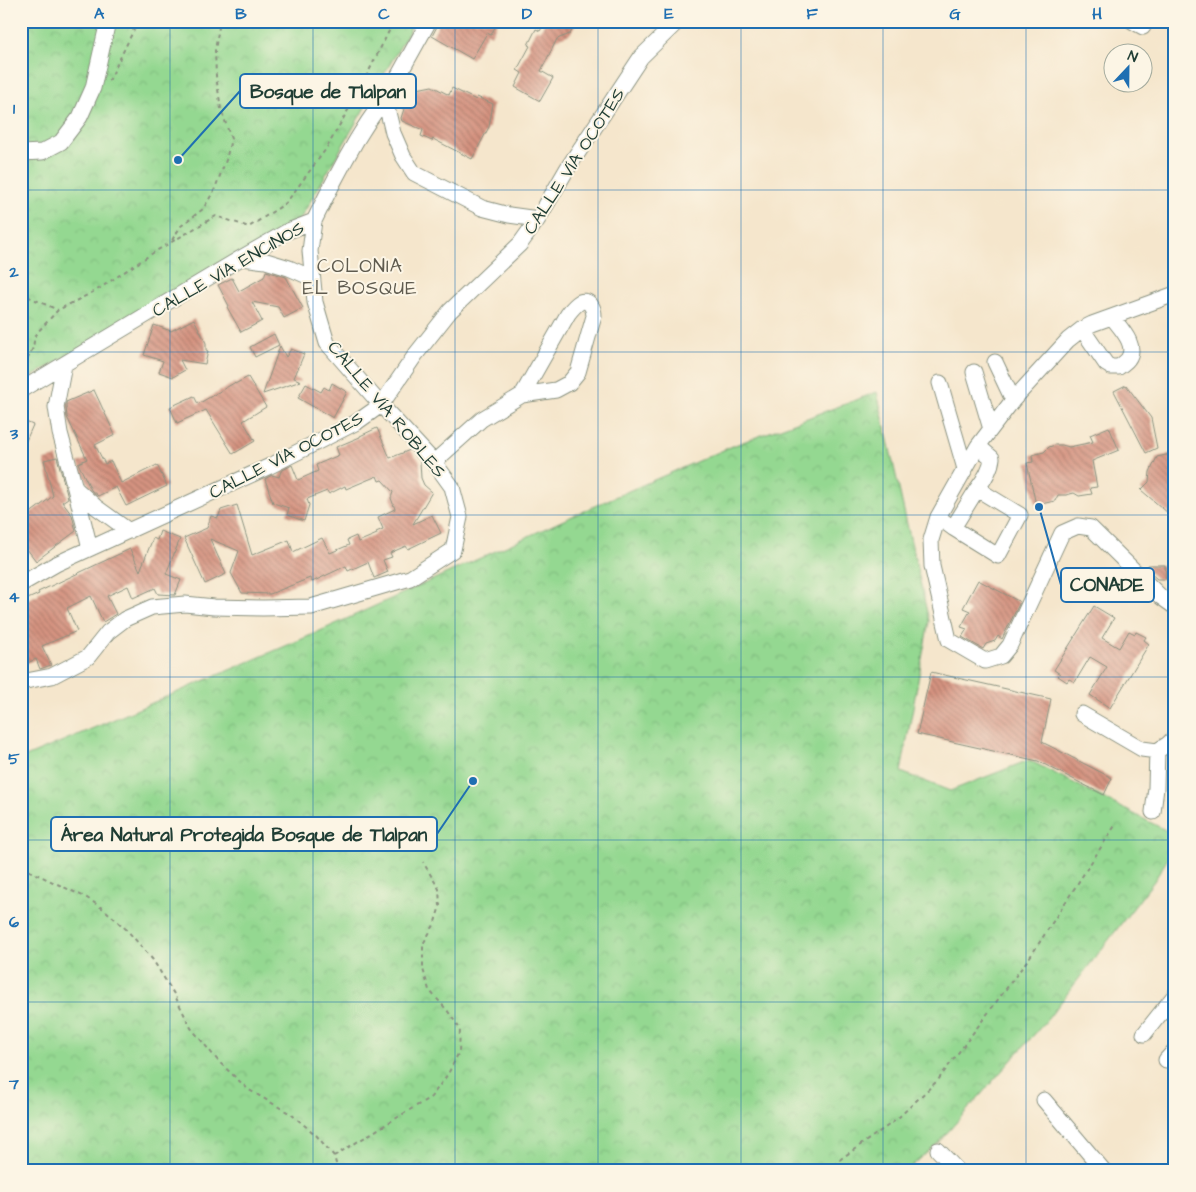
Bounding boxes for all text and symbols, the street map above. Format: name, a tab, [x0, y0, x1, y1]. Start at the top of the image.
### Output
text: A	[94, 3, 105, 25]
text: B	[235, 3, 247, 25]
text: C	[378, 3, 390, 25]
text: D	[522, 3, 533, 25]
text: E	[664, 3, 674, 25]
text: F	[806, 3, 818, 25]
text: G	[949, 3, 961, 25]
text: H	[1092, 3, 1102, 25]
north arrow	[1104, 42, 1154, 92]
text: N	[1125, 46, 1141, 68]
callout: Bosque de Tlalpan	[240, 74, 416, 108]
text: Bosque de Tlalpan	[250, 79, 406, 106]
street label: CALLE VÍA OCOTES	[518, 83, 631, 239]
text: 1	[13, 98, 16, 120]
street label: CALLE VÍA ENCINOS	[147, 216, 309, 323]
district label: COLONIA EL BOSQUE	[303, 253, 417, 302]
text: 2	[8, 261, 19, 283]
street label: CALLE VÍA ROBLES	[322, 335, 452, 483]
street label: CALLE VÍA OCOTES	[205, 406, 368, 505]
text: 3	[9, 423, 19, 445]
callout: CONADE	[1061, 568, 1154, 602]
text: CONADE	[1070, 572, 1145, 599]
text: 4	[9, 586, 20, 608]
text: 5	[8, 748, 20, 770]
callout: Área Natural Protegida Bosque de Tlalpan	[51, 817, 437, 851]
text: Área Natural Protegida Bosque de Tlalpan	[61, 822, 428, 850]
text: 6	[9, 911, 19, 933]
text: 7	[8, 1073, 19, 1095]

